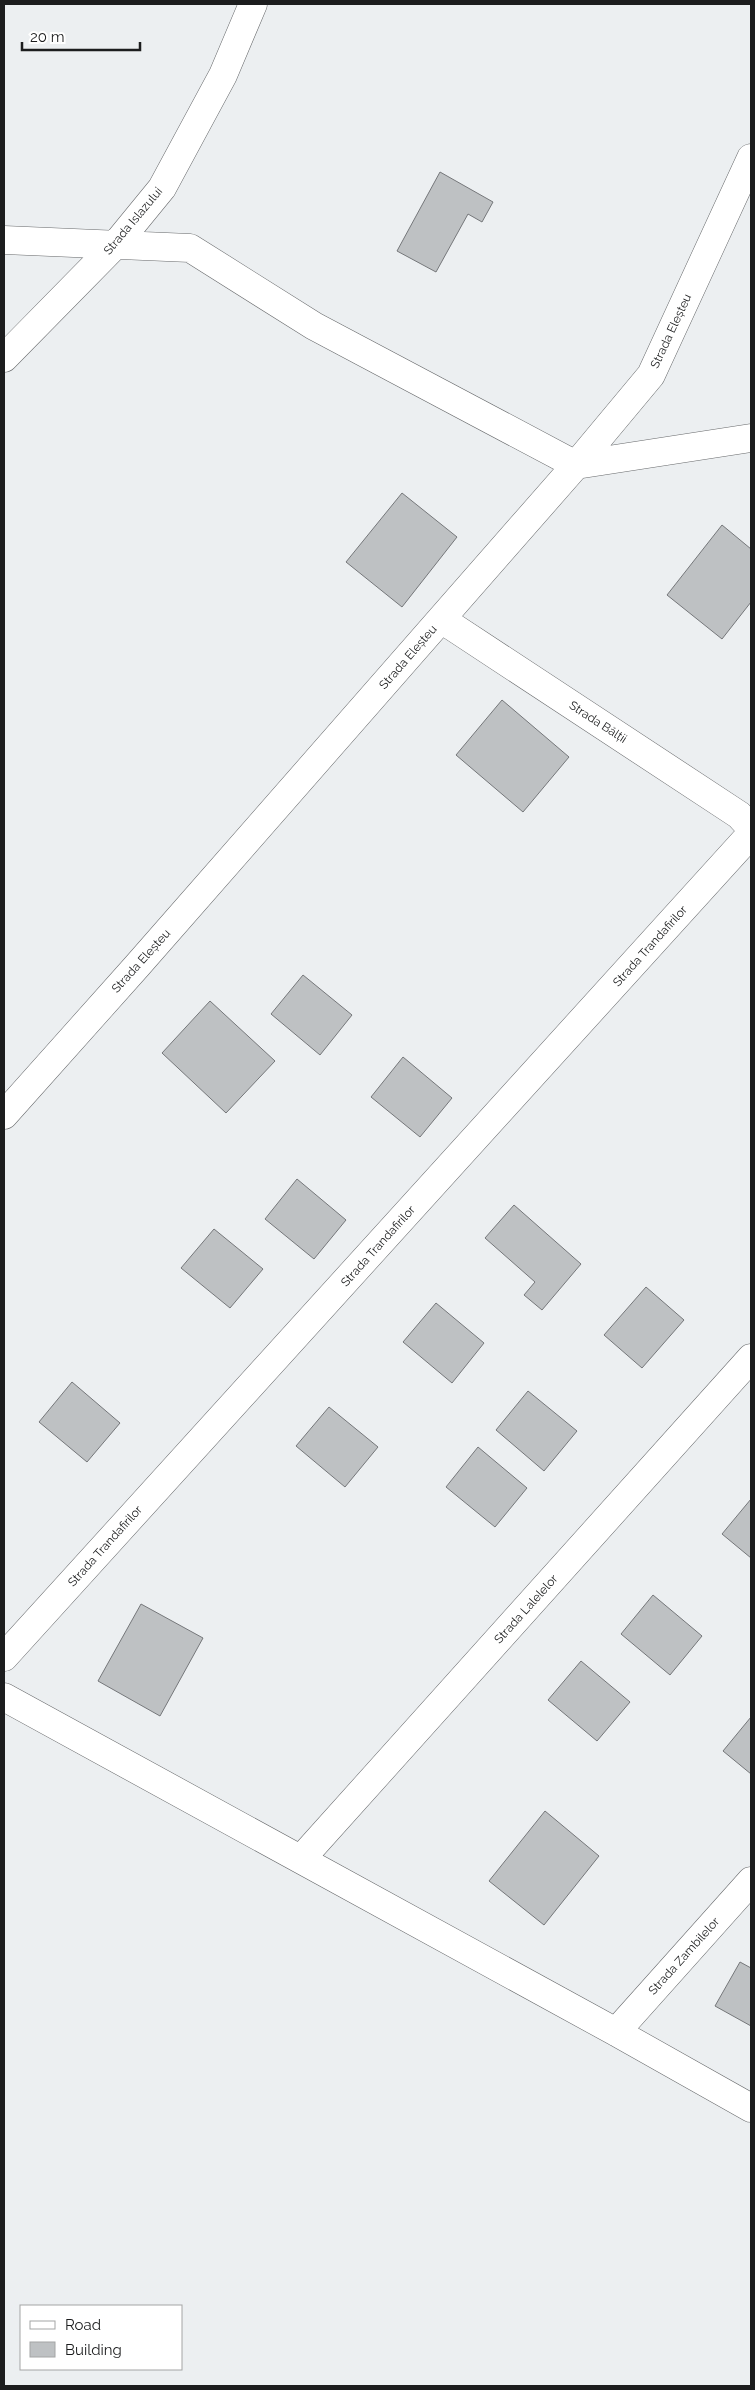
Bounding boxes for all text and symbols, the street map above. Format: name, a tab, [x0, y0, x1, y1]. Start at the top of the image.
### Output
scale bar	[22, 20, 140, 52]
text: 20 m	[30, 28, 65, 46]
street label: Strada Islazului	[101, 185, 165, 257]
street label: Strada Eleșteu	[648, 292, 694, 370]
street label: Strada Eleșteu	[376, 622, 440, 692]
street label: Strada Bălții	[566, 698, 630, 746]
street label: Strada Trandafirilor	[610, 902, 691, 989]
street label: Strada Eleșteu	[109, 926, 173, 996]
street label: Strada Trandafirilor	[338, 1202, 419, 1289]
street label: Strada Trandafirilor	[65, 1502, 146, 1589]
street label: Strada Lalelelor	[491, 1571, 561, 1646]
street label: Strada Zambilelor	[646, 1914, 723, 1997]
legend	[20, 2305, 182, 2370]
text: Road	[65, 2316, 101, 2334]
text: Building	[65, 2341, 122, 2359]

